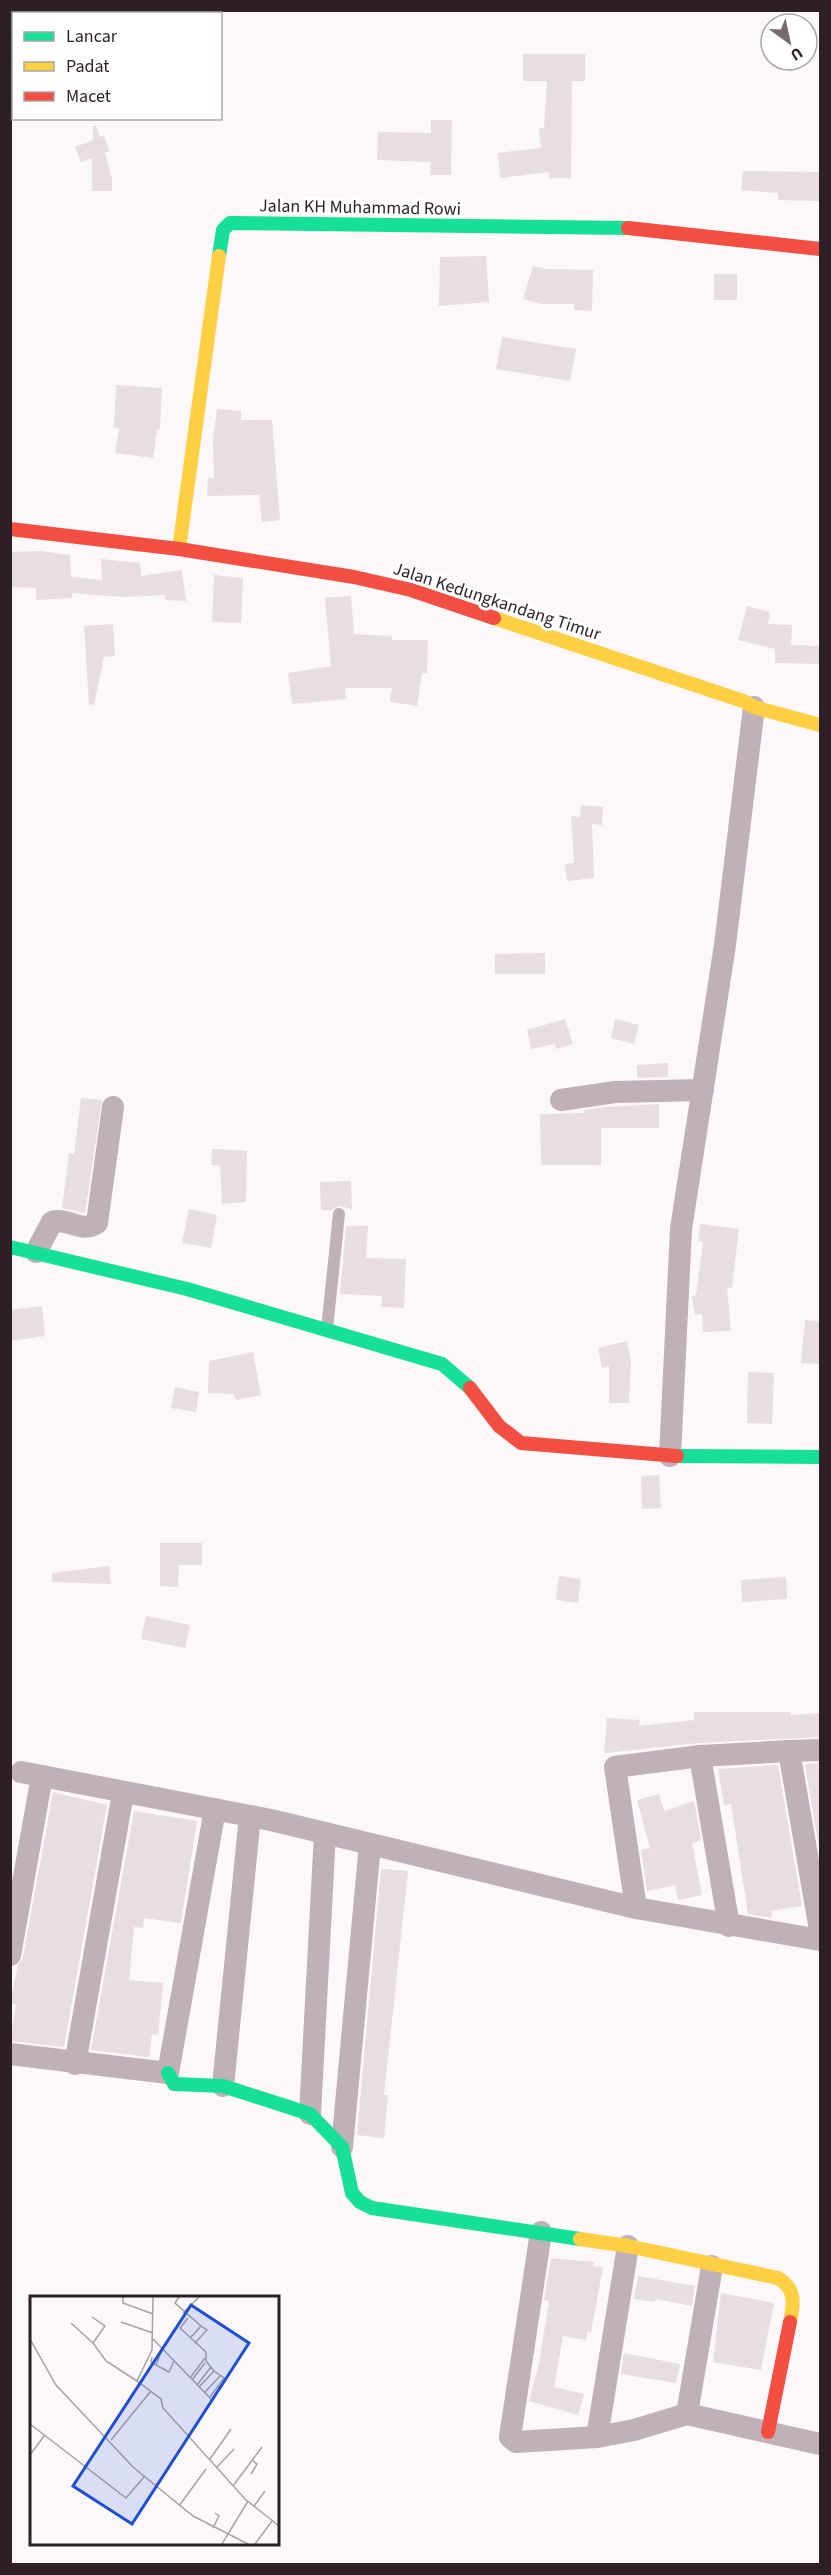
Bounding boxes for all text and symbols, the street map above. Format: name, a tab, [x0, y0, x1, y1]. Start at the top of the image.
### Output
legend	[12, 12, 222, 120]
north arrow	[759, 12, 819, 72]
text: Lancar	[66, 24, 118, 49]
text: U	[786, 42, 807, 66]
text: Padat	[66, 54, 109, 79]
text: Macet	[66, 84, 111, 109]
street label: Jalan KH Muhammad Rowi	[259, 193, 461, 222]
street label: Jalan Kedungkandang Timur	[390, 556, 605, 647]
inset map	[30, 2296, 279, 2545]

